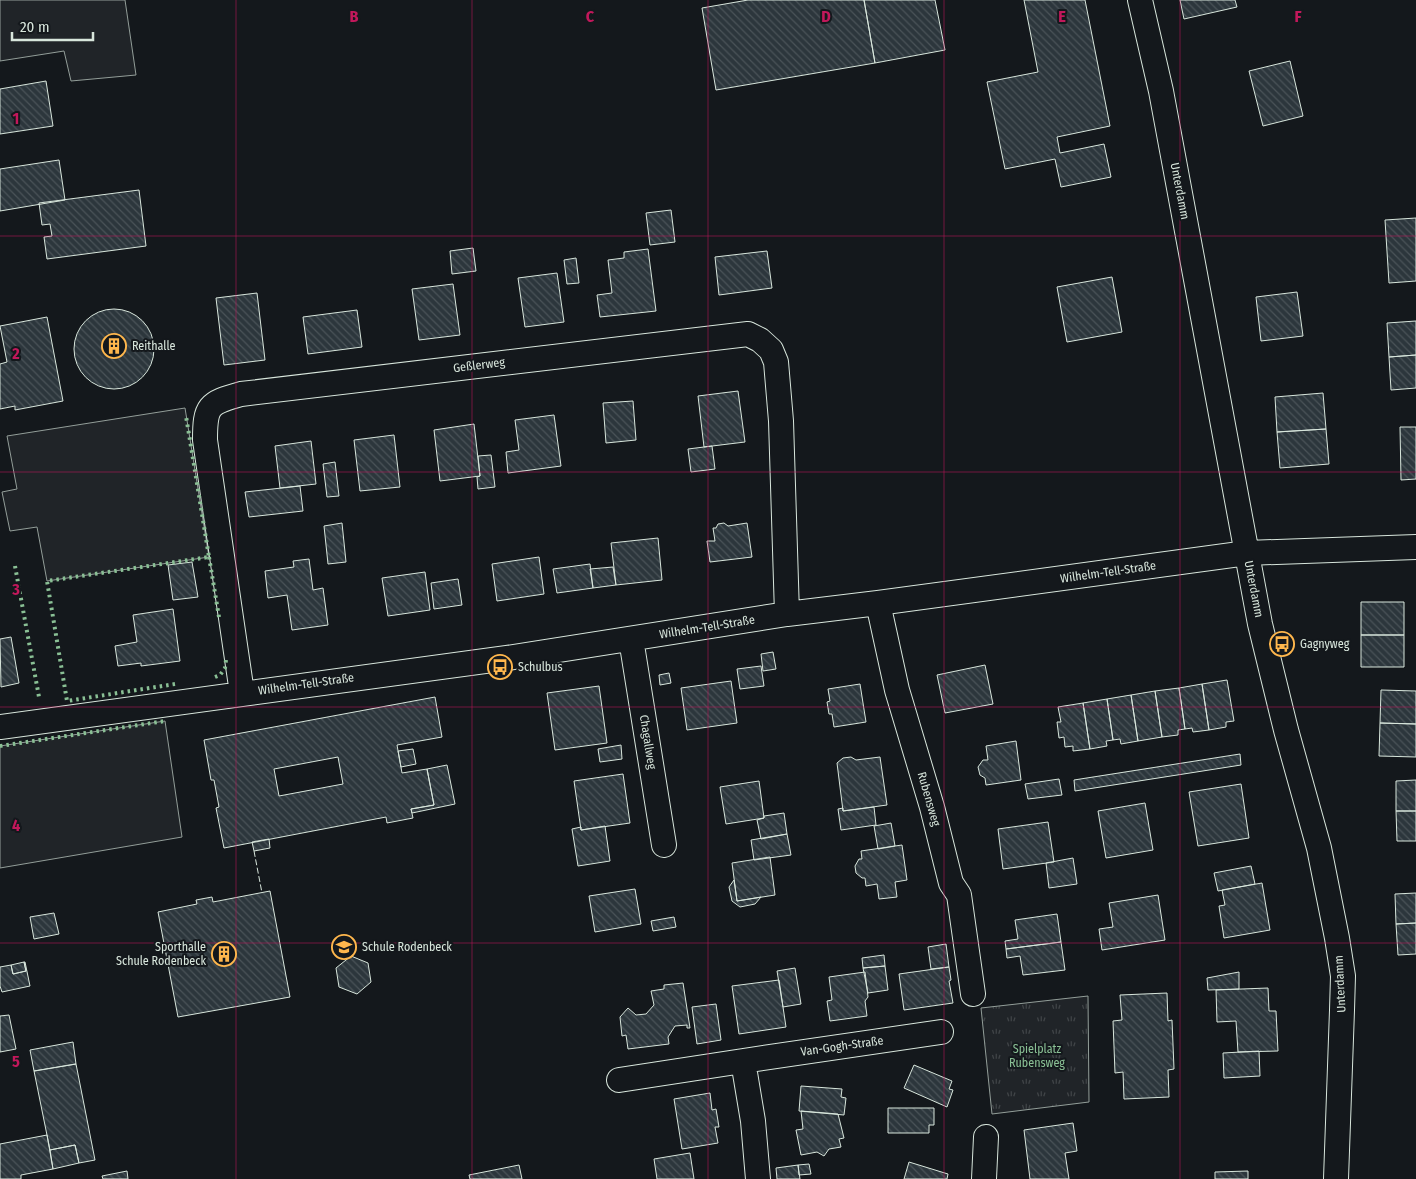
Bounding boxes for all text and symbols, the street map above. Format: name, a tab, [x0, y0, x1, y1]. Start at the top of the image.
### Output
text: B	[350, 7, 359, 26]
text: C	[586, 7, 595, 26]
text: D	[821, 7, 831, 26]
text: E	[1058, 7, 1066, 26]
text: F	[1294, 7, 1302, 26]
scale bar	[12, 10, 94, 42]
text: 20 m	[20, 18, 50, 36]
text: 1	[13, 109, 19, 128]
street label: Unterdamm	[1168, 161, 1192, 221]
building icon: Reithalle	[101, 333, 127, 359]
place label: Reithalle	[132, 339, 176, 353]
text: 2	[11, 344, 20, 363]
street label: Geßlerweg	[452, 355, 506, 375]
street label: Wilhelm-Tell-Straße	[1059, 558, 1157, 586]
street label: Unterdamm	[1242, 559, 1266, 619]
text: 3	[11, 580, 20, 599]
street label: Wilhelm-Tell-Straße	[658, 613, 756, 641]
bus stop icon: Gagnyweg	[1269, 631, 1295, 657]
place label: Gagnyweg	[1300, 637, 1350, 651]
bus stop icon: Schulbus	[487, 654, 513, 680]
place label: Schulbus	[518, 660, 563, 674]
street label: Wilhelm-Tell-Straße	[257, 670, 355, 698]
street label: Chagallweg	[637, 714, 659, 771]
street label: Rubensweg	[915, 770, 944, 828]
text: 4	[12, 816, 20, 835]
school or university icon: Schule Rodenbeck	[331, 934, 357, 960]
place label: Sporthalle Schule Rodenbeck	[116, 940, 206, 968]
place label: Schule Rodenbeck	[362, 940, 452, 954]
building icon: Sporthalle Schule Rodenbeck	[211, 941, 237, 967]
street label: Unterdamm	[1332, 955, 1348, 1013]
street label: Van-Gogh-Straße	[800, 1033, 884, 1059]
park label: Spielplatz Rubensweg	[1009, 1042, 1065, 1070]
text: 5	[12, 1052, 20, 1071]

